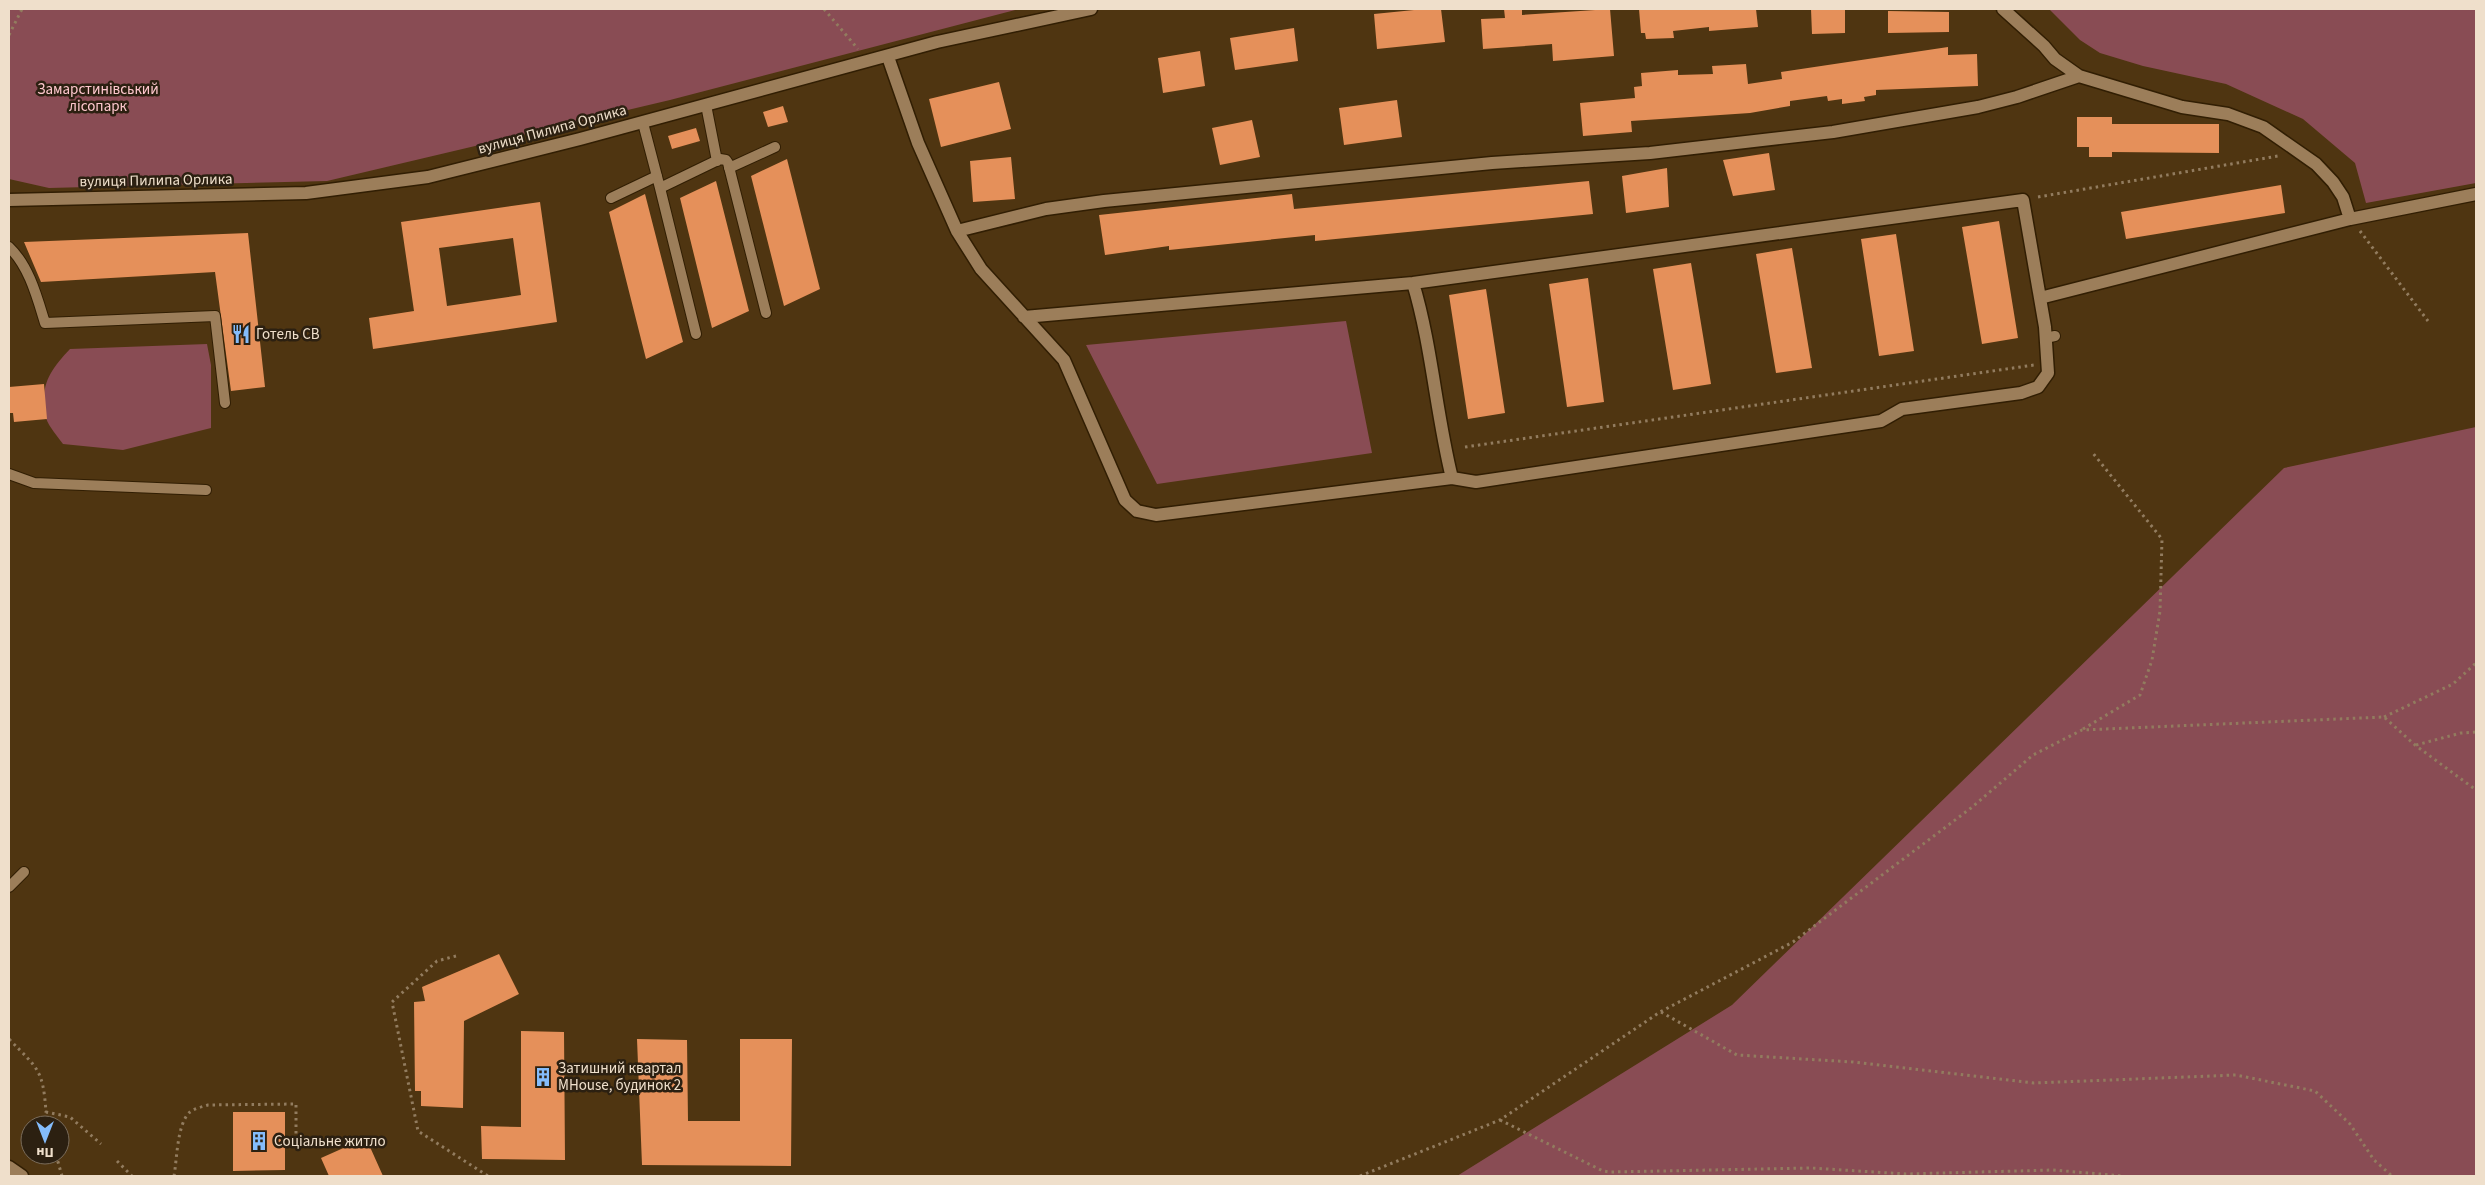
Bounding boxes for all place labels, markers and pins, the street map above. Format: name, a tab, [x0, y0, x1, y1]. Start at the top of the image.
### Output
restaurant icon: Готель СВ	[230, 323, 252, 345]
place label: Готель СВ	[256, 324, 320, 345]
place label: Затишний квартал MHouse, будинок 2	[558, 1058, 681, 1096]
building icon: Затишний квартал MHouse, будинок 2	[532, 1066, 554, 1088]
building icon: Соціальне житло	[248, 1130, 270, 1152]
place label: Соціальне житло	[274, 1131, 386, 1152]

